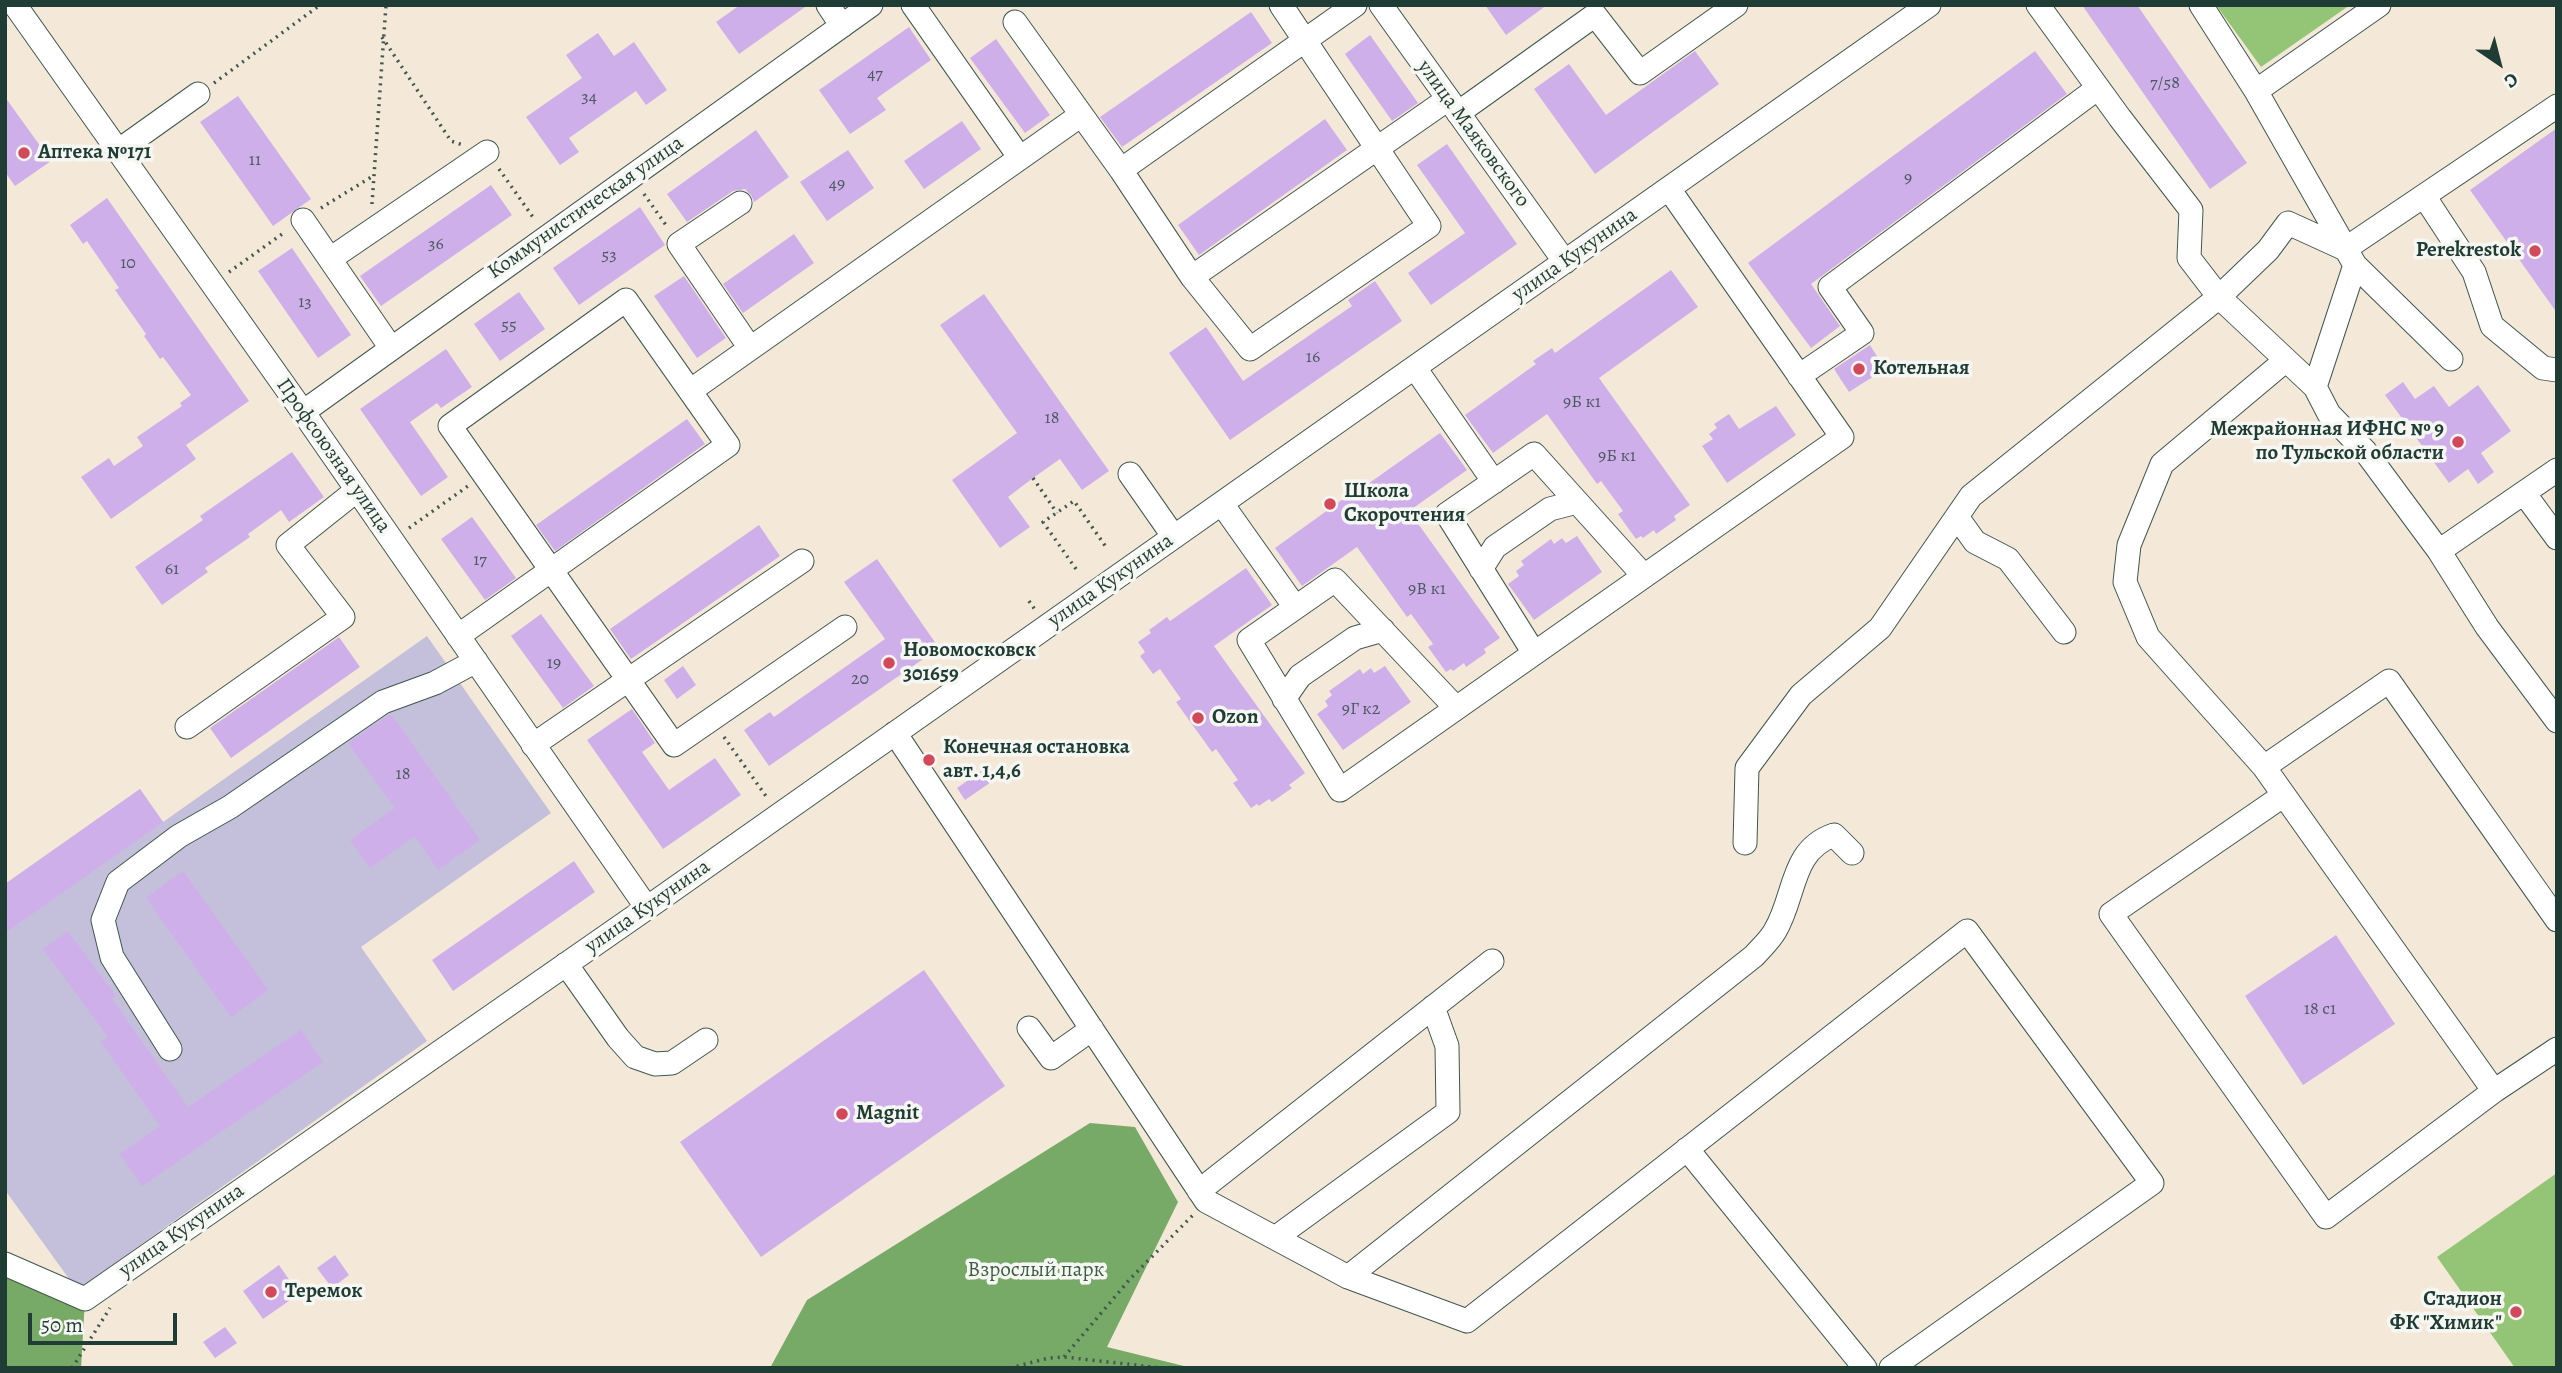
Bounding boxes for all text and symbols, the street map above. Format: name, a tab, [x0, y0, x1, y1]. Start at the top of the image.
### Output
north arrow	[2464, 28, 2534, 98]
street label: улица Маяковского	[1411, 55, 1535, 213]
house number: 47	[867, 64, 883, 86]
text: С	[2499, 66, 2523, 94]
house number: 7/58	[2150, 73, 2180, 95]
house number: 34	[581, 87, 597, 109]
street label: Коммунистическая улица	[483, 131, 689, 285]
place label: Аптека №171	[38, 140, 151, 166]
marker: Аптека №171	[16, 145, 32, 161]
house number: 11	[249, 150, 261, 172]
house number: 9	[1904, 168, 1912, 190]
house number: 49	[829, 174, 845, 196]
street label: улица Кукунина	[1508, 203, 1642, 307]
house number: 36	[428, 234, 444, 256]
place label: Perekrestok	[2416, 238, 2521, 264]
marker: Perekrestok	[2527, 243, 2543, 259]
house number: 53	[601, 245, 617, 267]
house number: 10	[120, 253, 136, 275]
house number: 13	[298, 292, 312, 314]
house number: 55	[501, 315, 517, 337]
house number: 16	[1306, 347, 1320, 369]
place label: Котельная	[1873, 356, 1969, 382]
marker: Котельная	[1851, 361, 1867, 377]
street label: Профсоюзная улица	[270, 374, 396, 538]
house number: 9Б к1	[1563, 392, 1601, 414]
house number: 18	[1045, 408, 1059, 430]
place label: Межрайонная ИФНС № 9 по Тульской области	[2210, 417, 2444, 467]
marker: Межрайонная ИФНС № 9 по Тульской области	[2450, 434, 2466, 450]
house number: 9Б к1	[1598, 446, 1636, 468]
place label: Школа Скорочтения	[1344, 479, 1465, 529]
marker: Школа Скорочтения	[1322, 496, 1338, 512]
street label: улица Кукунина	[1044, 529, 1178, 633]
house number: 17	[473, 550, 487, 572]
house number: 61	[165, 559, 179, 581]
house number: 9В к1	[1408, 579, 1446, 601]
place label: Новомосковск 301659	[903, 638, 1036, 688]
house number: 19	[547, 653, 561, 675]
marker: Новомосковск 301659	[881, 655, 897, 671]
house number: 20	[851, 669, 869, 691]
house number: 9Г к2	[1342, 699, 1380, 721]
place label: Ozon	[1212, 705, 1258, 731]
marker: Ozon	[1190, 710, 1206, 726]
place label: Конечная остановка авт. 1,4,6	[943, 735, 1130, 785]
marker: Конечная остановка авт. 1,4,6	[921, 752, 937, 768]
house number: 18	[396, 764, 410, 786]
street label: улица Кукунина	[581, 855, 715, 959]
house number: 18 с1	[2304, 999, 2336, 1021]
place label: Magnit	[856, 1101, 919, 1127]
marker: Magnit	[834, 1106, 850, 1122]
street label: улица Кукунина	[115, 1179, 249, 1283]
park label: Взрослый парк	[968, 1258, 1104, 1284]
place label: Теремок	[285, 1279, 363, 1305]
marker: Теремок	[263, 1284, 279, 1300]
place label: Стадион ФК "Химик"	[2390, 1287, 2502, 1337]
scale bar	[32, 1300, 180, 1344]
marker: Стадион ФК "Химик"	[2508, 1304, 2524, 1320]
text: 50 m	[41, 1311, 83, 1339]

